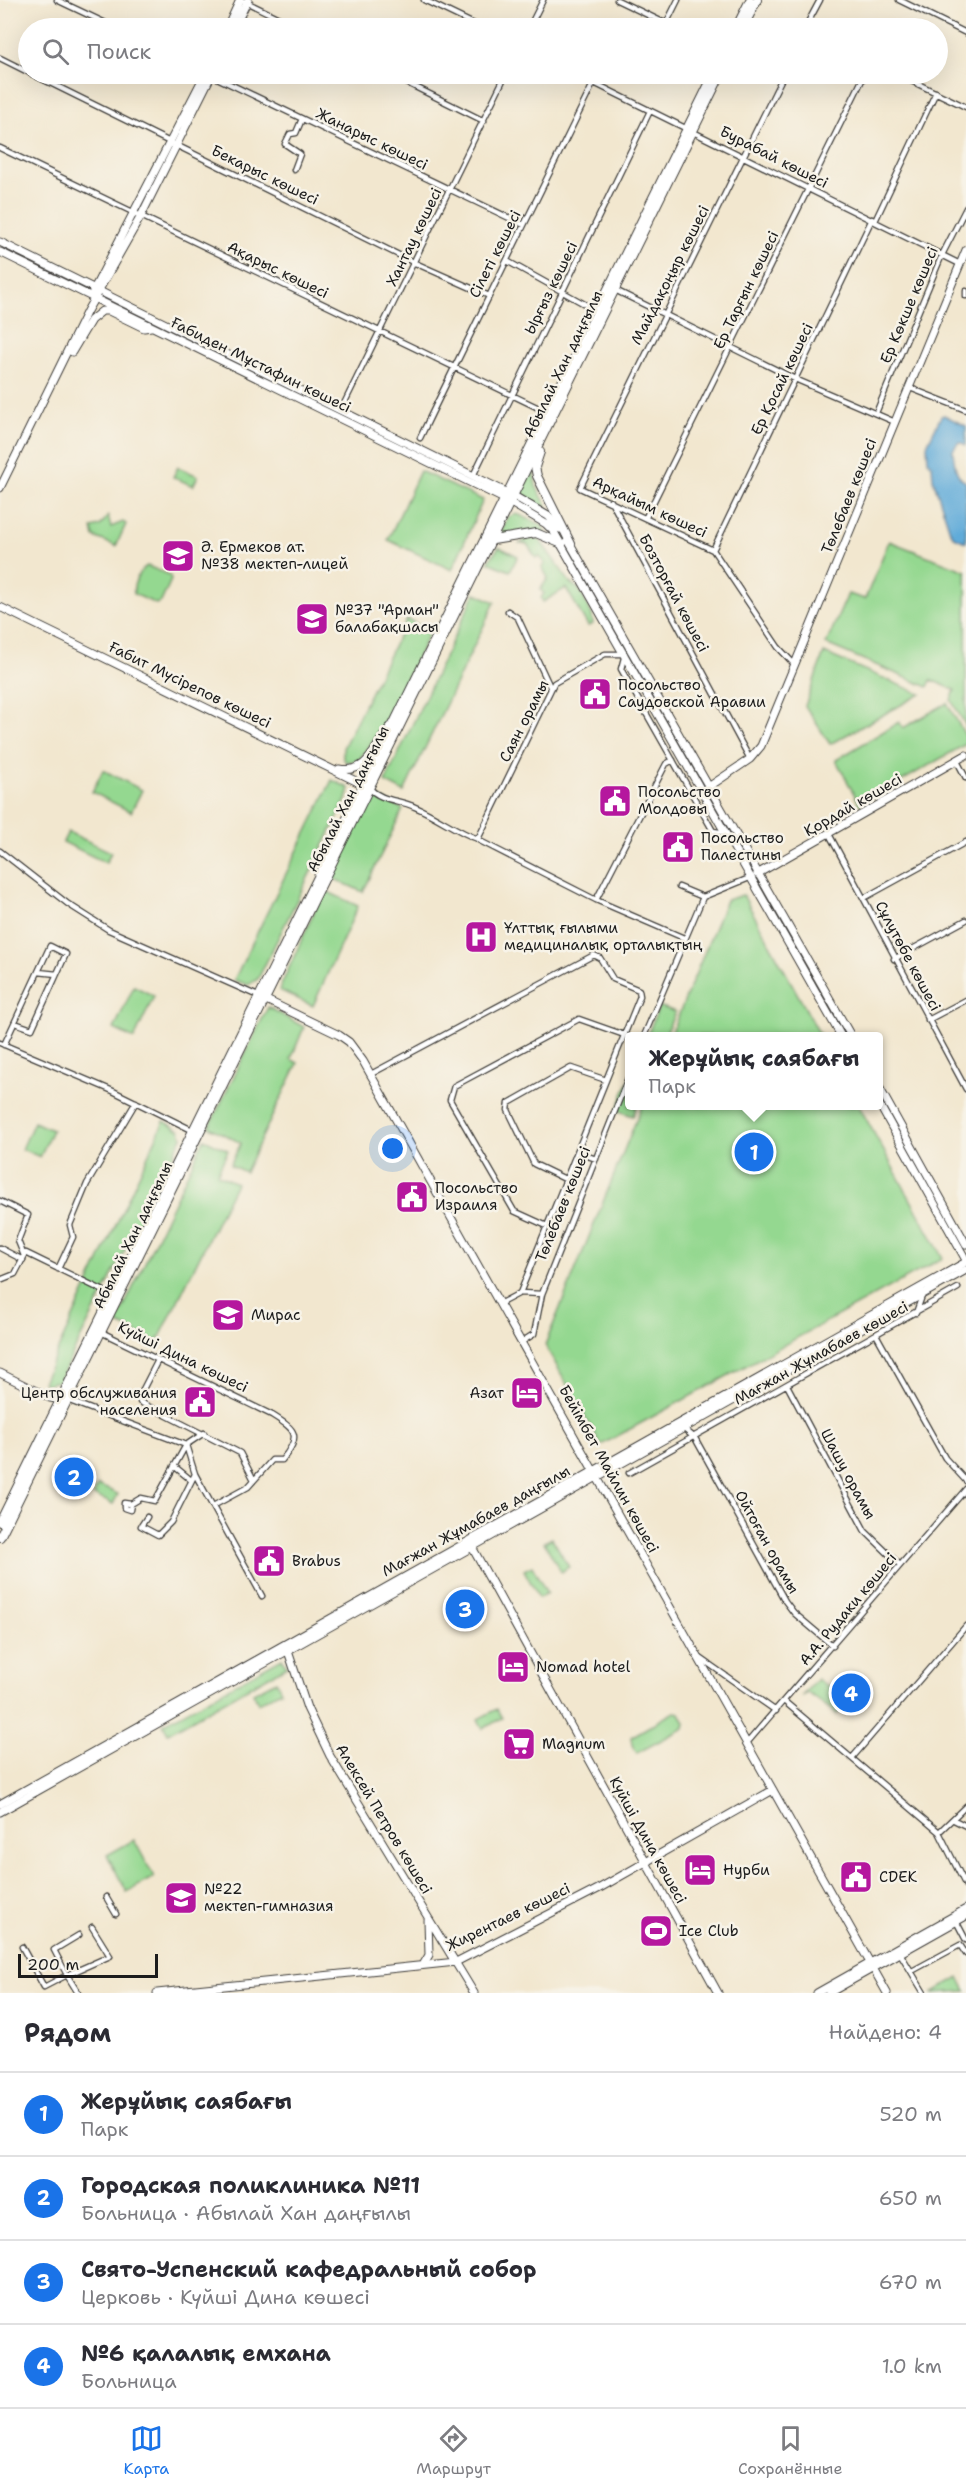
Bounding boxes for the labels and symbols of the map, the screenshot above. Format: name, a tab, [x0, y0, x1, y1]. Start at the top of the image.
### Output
street label: Жанарыс көшесі	[313, 103, 431, 175]
street label: Бурабай көшесі	[716, 121, 832, 193]
street label: Бекарыс көшесі	[208, 140, 322, 210]
street label: Хантау көшесі	[382, 184, 446, 290]
street label: Майдақоңыр көшесі	[626, 202, 714, 348]
street label: Сілеті көшесі	[464, 207, 526, 301]
street label: Ер Тарғын көшесі	[709, 228, 783, 352]
street label: Ақарыс көшесі	[224, 237, 332, 303]
street label: Ырғыз көшесі	[520, 238, 582, 338]
street label: Ер Көкше көшесі	[875, 243, 943, 367]
street label: Абылай Хан даңғылы	[519, 287, 607, 441]
street label: Ғабиден Мұстафин көшесі	[168, 313, 354, 417]
street label: Ер Қосай көшесі	[746, 320, 818, 438]
street label: Төлебаев көшесі	[817, 435, 881, 557]
street label: Арқайым көшесі	[589, 472, 711, 542]
street label: Бозторғай көшесі	[634, 530, 714, 656]
place label: Ә. Ермеков ат. №38 мектеп-лицей	[201, 537, 348, 574]
school or university icon: Ә. Ермеков ат. №38 мектеп-лицей	[160, 538, 196, 574]
place label: №37 "Арман" балабақшасы	[335, 600, 439, 637]
school or university icon: №37 "Арман" балабақшасы	[294, 601, 330, 637]
street label: Ғабит Мүсірепов көшесі	[106, 637, 274, 733]
place label: Посольство Саудовской Аравии	[618, 675, 766, 712]
street label: Саян орамы	[495, 676, 553, 766]
public building icon: Посольство Саудовской Аравии	[577, 676, 613, 712]
street label: Абылай Хан даңғылы	[302, 723, 394, 875]
street label: Қордай көшесі	[800, 769, 906, 841]
place label: Посольство Молдовы	[638, 782, 721, 819]
public building icon: Посольство Молдовы	[597, 783, 633, 819]
place label: Посольство Палестины	[701, 828, 784, 865]
public building icon: Посольство Палестины	[660, 829, 696, 865]
street label: Сұлутөбе көшесі	[871, 898, 945, 1014]
place label: Ұлттық ғылыми медициналық орталықтың	[504, 918, 703, 955]
hospital icon: Ұлттық ғылыми медициналық орталықтың	[463, 919, 499, 955]
pin: 1	[734, 1130, 774, 1174]
your location	[378, 1134, 407, 1163]
street label: Төлебаев көшесі	[531, 1143, 595, 1265]
street label: Абылай Хан даңғылы	[89, 1158, 177, 1312]
place label: Посольство Израиля	[435, 1178, 518, 1215]
public building icon: Посольство Израиля	[394, 1179, 430, 1215]
school or university icon: Мирас	[210, 1297, 246, 1333]
street label: Мағжан Жұмабаев көшесі	[730, 1297, 912, 1409]
place label: Мирас	[251, 1305, 301, 1325]
street label: Күйші Дина көшесі	[115, 1317, 251, 1397]
hotel icon: Азат	[509, 1375, 545, 1411]
street label: Бейімбет Майлин көшесі	[554, 1382, 664, 1556]
place label: Центр обслуживания населения	[21, 1383, 177, 1420]
place label: Азат	[470, 1383, 504, 1403]
public building icon: Центр обслуживания населения	[182, 1384, 218, 1420]
street label: Шашу орамы	[816, 1425, 880, 1523]
pin: 2	[54, 1454, 94, 1500]
street label: Мағжан Жұмабаев даңғылы	[378, 1461, 574, 1581]
street label: Ойтоған орамы	[730, 1487, 804, 1597]
public building icon: Brabus	[251, 1543, 287, 1579]
street label: А.А. Рудаки көшесі	[795, 1548, 901, 1670]
place label: Brabus	[292, 1551, 341, 1571]
pin: 3	[446, 1586, 484, 1632]
hotel icon: Nomad hotel	[495, 1649, 531, 1685]
place label: Nomad hotel	[536, 1657, 631, 1677]
pin: 4	[832, 1670, 870, 1716]
supermarket icon: Magnum	[501, 1726, 537, 1762]
place label: Magnum	[542, 1734, 605, 1754]
street label: Алексей Петров көшесі	[331, 1740, 437, 1898]
street label: Күйші Дина көшесі	[605, 1773, 691, 1907]
hotel icon: Нурби	[682, 1852, 718, 1888]
public building icon: CDEK	[838, 1859, 874, 1895]
place label: Нурби	[723, 1860, 770, 1880]
place label: CDEK	[879, 1867, 917, 1887]
street label: Жирентаев көшесі	[443, 1878, 573, 1956]
place label: №22 мектеп-гимназия	[204, 1879, 334, 1916]
school or university icon: №22 мектеп-гимназия	[163, 1880, 199, 1916]
sports icon: Ice Club	[638, 1913, 674, 1949]
place label: Ice Club	[679, 1921, 738, 1941]
scale bar	[18, 1951, 158, 1978]

